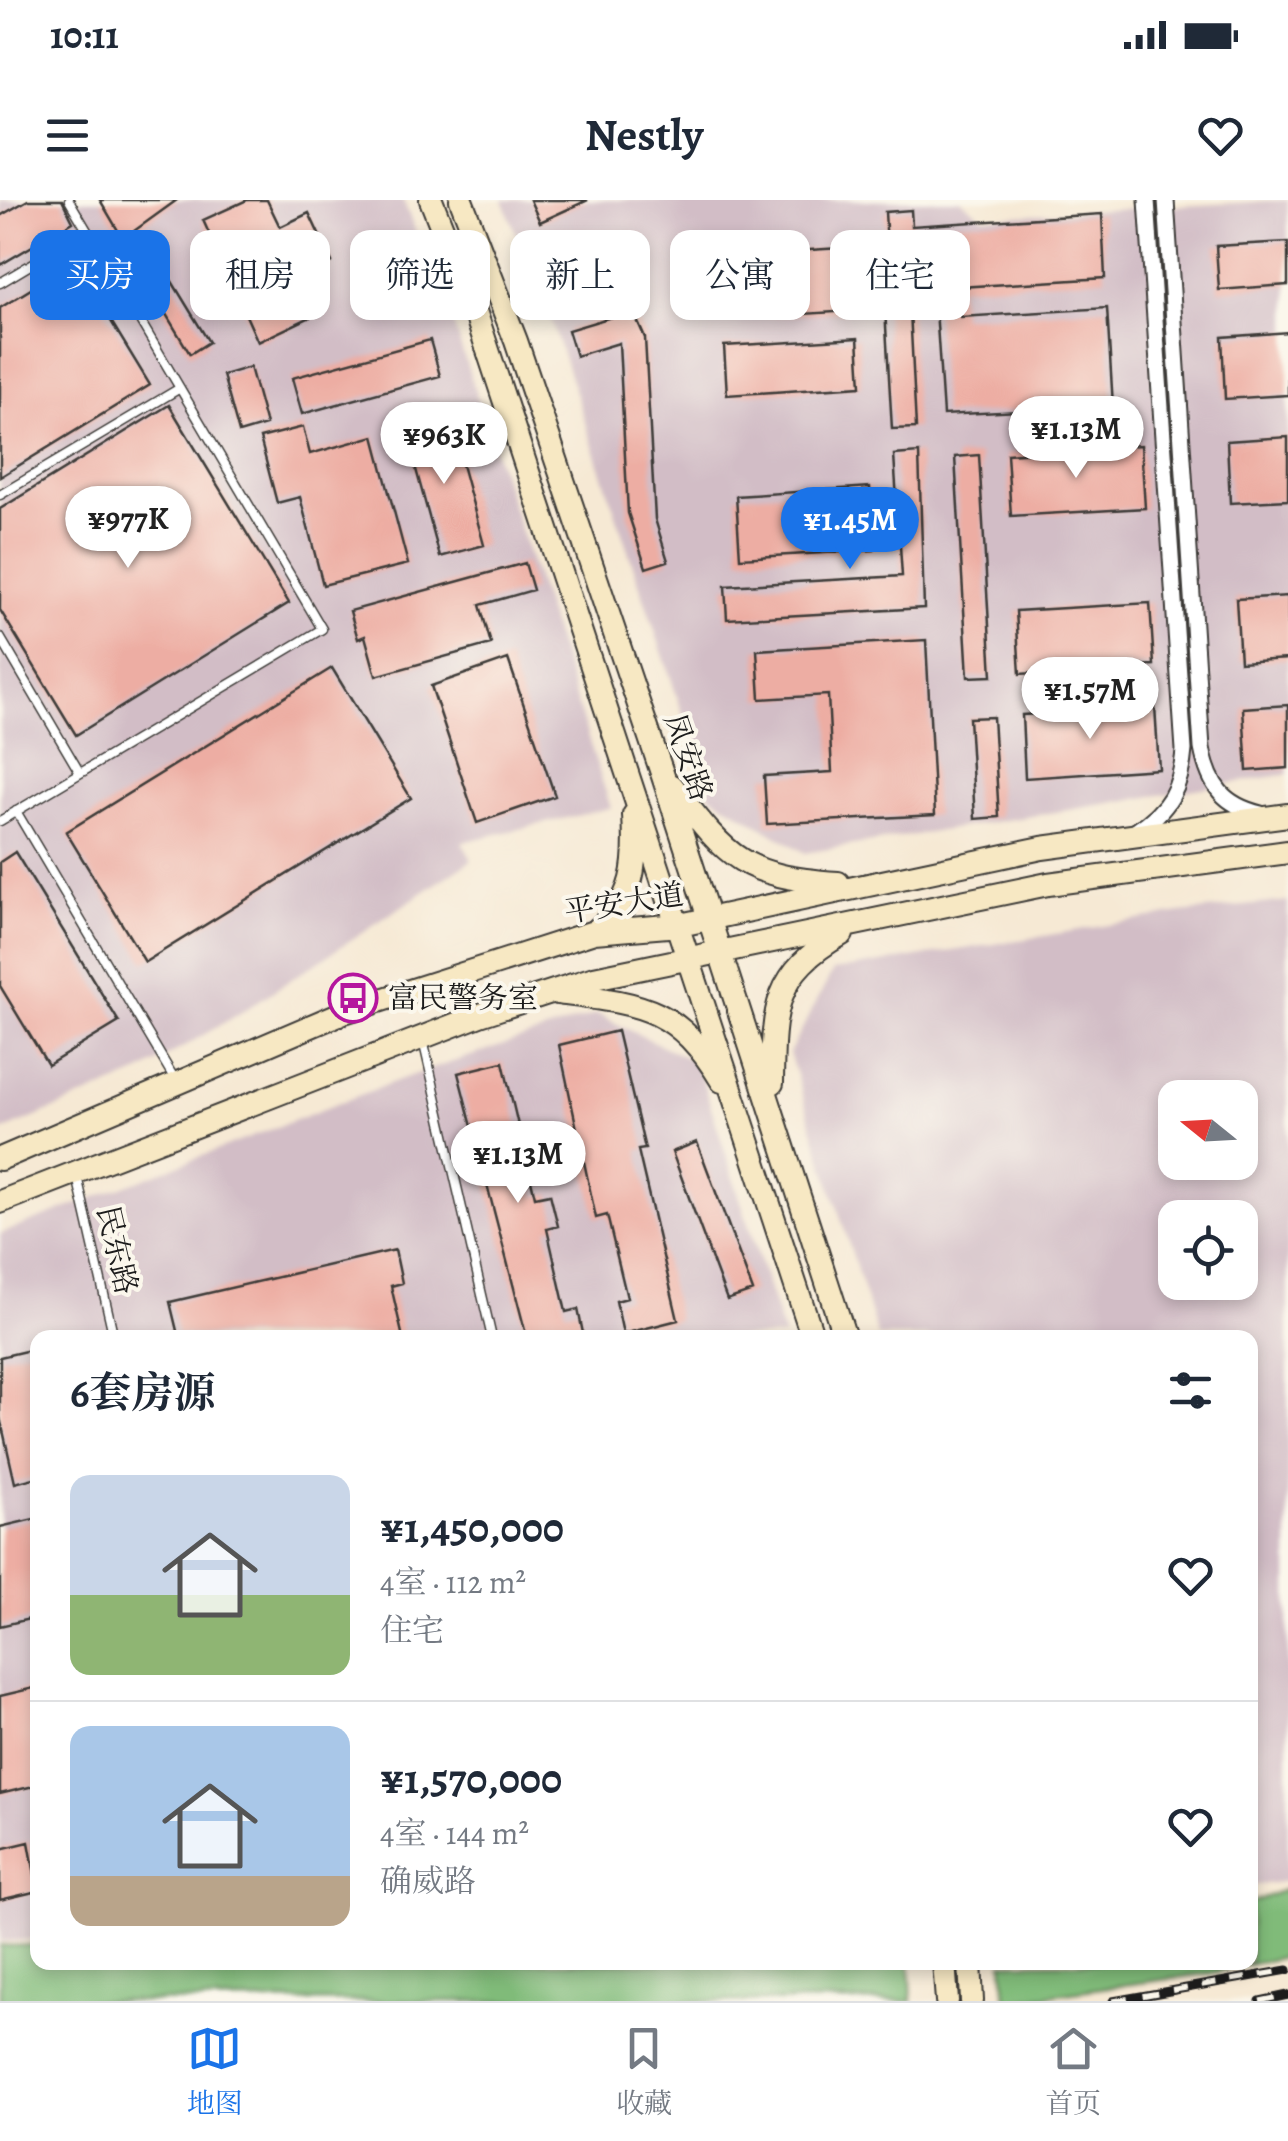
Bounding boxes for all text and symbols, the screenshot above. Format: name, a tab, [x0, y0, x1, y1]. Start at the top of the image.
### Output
text: 10:11	[50, 9, 119, 61]
text: Nestly	[585, 104, 703, 166]
icon: menu	[40, 108, 95, 163]
icon: heart	[1193, 108, 1248, 163]
chip: 买房	[30, 230, 170, 320]
chip: 租房	[190, 230, 330, 320]
chip: 筛选	[350, 230, 490, 320]
chip: 新上	[510, 230, 650, 320]
chip: 公寓	[670, 230, 810, 320]
chip: 住宅	[830, 230, 970, 320]
pin: ¥1.13M	[995, 396, 1157, 481]
pin: ¥963K	[374, 402, 514, 487]
text: ¥1.13M	[1031, 406, 1121, 450]
text: ¥963K	[403, 412, 485, 456]
pin: ¥977K	[58, 486, 198, 571]
pin: ¥1.45M	[769, 487, 931, 572]
text: ¥977K	[87, 496, 169, 540]
text: ¥1.45M	[803, 497, 897, 541]
pin: ¥1.57M	[1009, 657, 1171, 742]
text: ¥1.57M	[1044, 667, 1136, 711]
street label: 凤安路	[654, 708, 722, 806]
street label: 平安大道	[562, 874, 686, 932]
bus stop icon: 富民警务室	[327, 972, 379, 1024]
place label: 富民警务室	[388, 978, 538, 1018]
north arrow	[1158, 1080, 1258, 1180]
map controls	[1158, 1080, 1258, 1300]
pin: ¥1.13M	[437, 1121, 599, 1206]
text: ¥1.13M	[473, 1131, 563, 1175]
button: locate	[1158, 1200, 1258, 1300]
street label: 民东路	[87, 1202, 147, 1298]
icon: filters	[1163, 1363, 1218, 1418]
text: 6套房源	[70, 1364, 216, 1421]
text: ¥1,450,000	[380, 1499, 564, 1556]
icon: home	[150, 1515, 270, 1635]
icon: heart	[1163, 1548, 1218, 1603]
text: 4室 · 112 m²	[380, 1560, 526, 1604]
text: 住宅	[380, 1608, 444, 1652]
text: ¥1,570,000	[380, 1750, 562, 1807]
icon: home	[150, 1766, 270, 1886]
icon: heart	[1163, 1799, 1218, 1854]
text: 4室 · 144 m²	[380, 1811, 529, 1855]
text: 确威路	[380, 1859, 476, 1903]
tab: 地图	[187, 2021, 243, 2123]
tab: 收藏	[616, 2021, 672, 2123]
tab: 首页	[1045, 2021, 1101, 2123]

